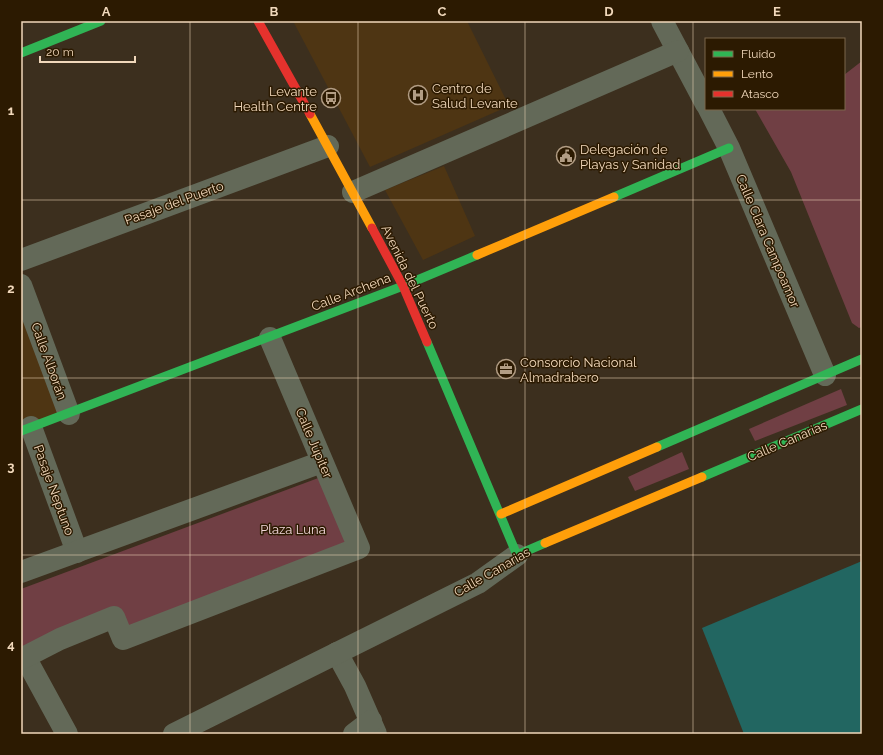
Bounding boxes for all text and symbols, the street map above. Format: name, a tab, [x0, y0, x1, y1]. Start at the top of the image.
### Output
text: A	[102, 4, 111, 19]
text: B	[270, 4, 279, 19]
text: C	[438, 4, 447, 19]
text: D	[604, 4, 614, 19]
text: E	[773, 4, 781, 19]
scale bar	[40, 38, 135, 64]
legend	[705, 38, 845, 110]
text: 20 m	[46, 45, 74, 59]
text: Fluido	[741, 47, 776, 61]
text: Lento	[741, 67, 773, 81]
place label: Centro de Salud Levante	[432, 81, 518, 111]
place label: Levante Health Centre	[234, 84, 317, 114]
hospital icon: Centro de Salud Levante	[407, 84, 429, 106]
bus stop icon: Levante Health Centre	[320, 87, 342, 109]
text: Atasco	[741, 87, 779, 101]
text: 1	[8, 103, 15, 118]
place label: Delegación de Playas y Sanidad	[580, 142, 680, 172]
public building icon: Delegación de Playas y Sanidad	[555, 145, 577, 167]
street label: Calle Clara Campoamor	[733, 172, 803, 310]
street label: Pasaje del Puerto	[122, 178, 226, 228]
street label: Avenida del Puerto	[378, 223, 442, 332]
street label: Calle Archena	[309, 270, 393, 314]
text: 2	[7, 281, 15, 296]
street label: Calle Alborán	[28, 320, 70, 402]
place label: Consorcio Nacional Almadrabero	[520, 355, 637, 385]
office icon: Consorcio Nacional Almadrabero	[495, 358, 517, 380]
street label: Calle Júpiter	[292, 406, 336, 481]
street label: Calle Canarias	[745, 417, 829, 465]
street label: Pasaje Neptuno	[31, 443, 77, 538]
text: 3	[7, 459, 15, 474]
park label: Plaza Luna	[260, 522, 326, 537]
street label: Calle Canarias	[451, 544, 533, 600]
text: 4	[7, 637, 15, 652]

